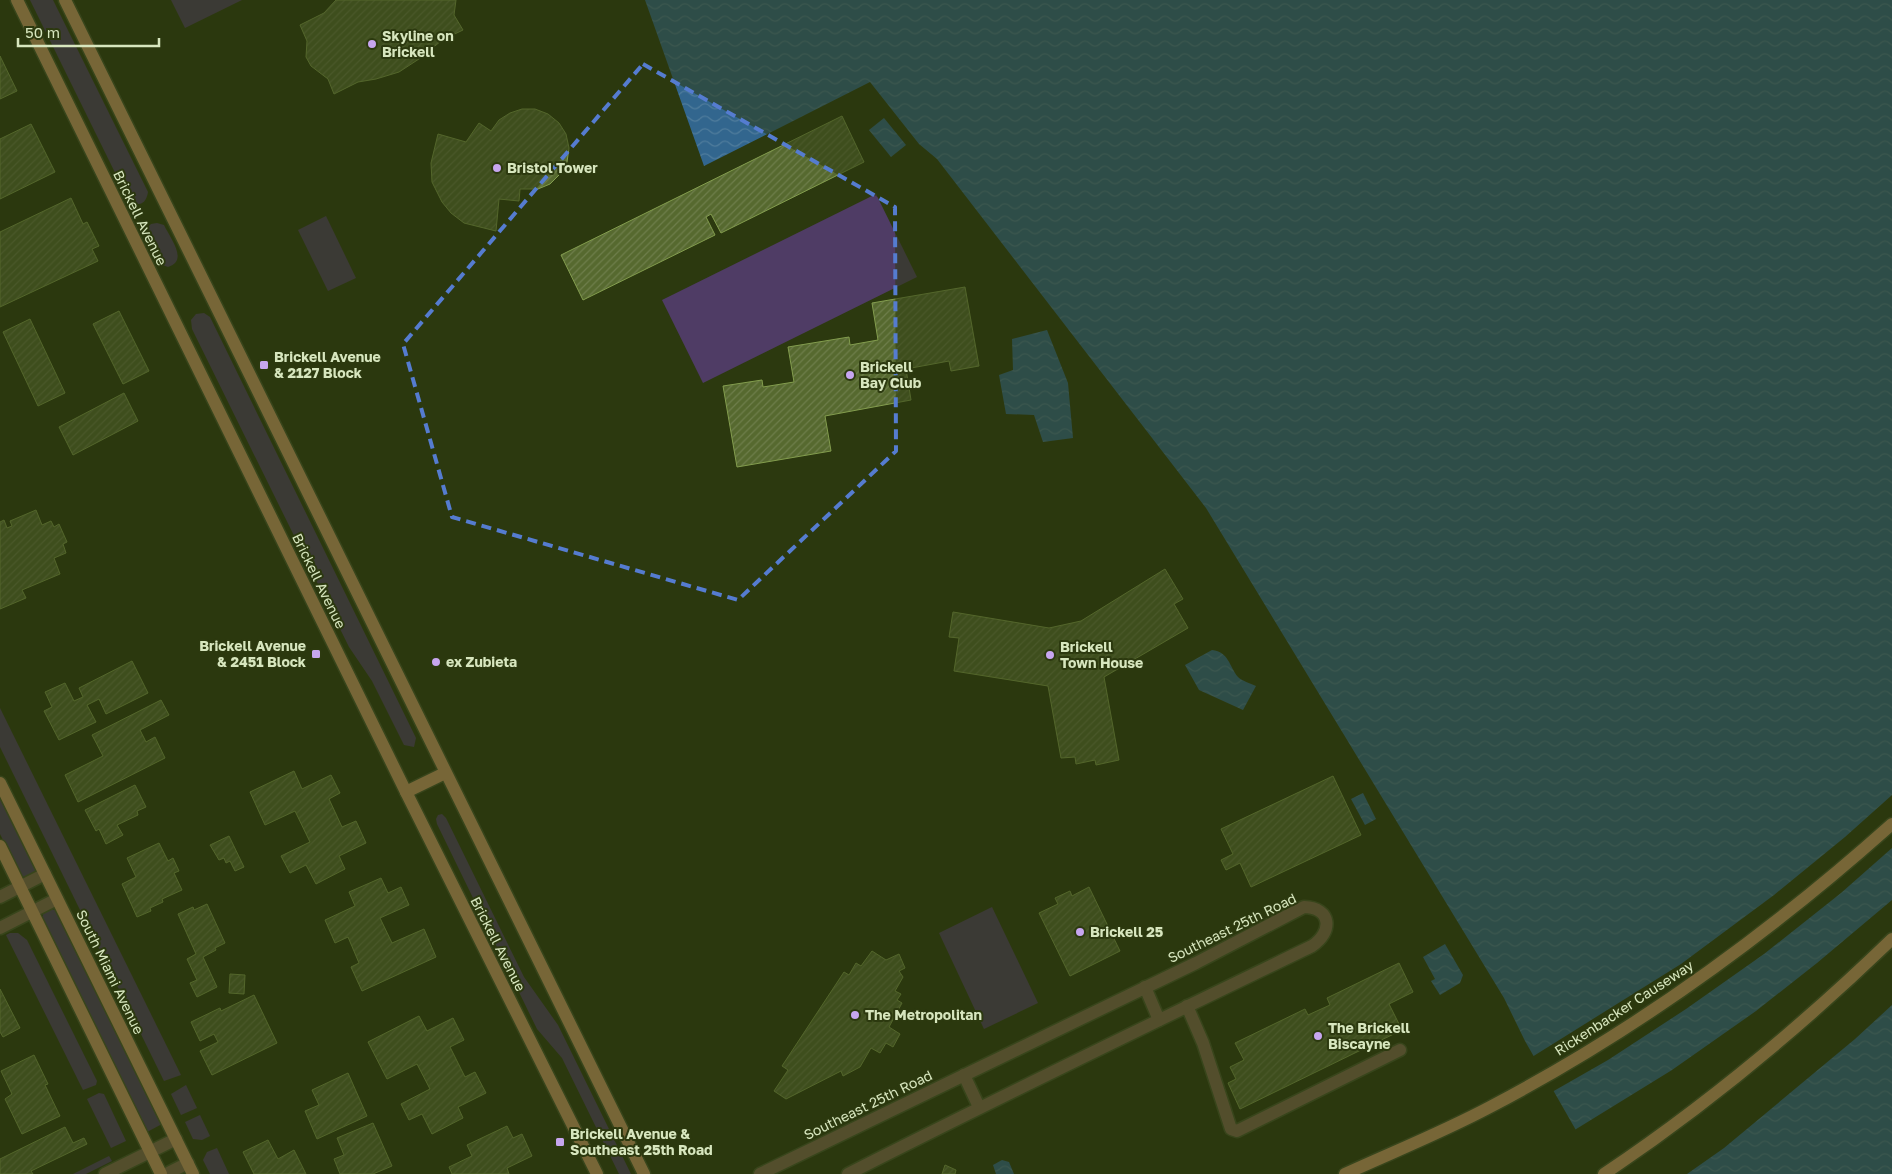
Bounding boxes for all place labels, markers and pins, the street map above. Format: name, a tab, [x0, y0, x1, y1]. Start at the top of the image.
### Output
place label: Skyline on Brickell	[382, 27, 454, 60]
marker: Skyline on Brickell	[366, 38, 378, 50]
place label: Bristol Tower	[507, 159, 598, 176]
marker: Bristol Tower	[491, 162, 503, 174]
place label: Brickell Avenue & 2127 Block	[274, 348, 381, 381]
place label: Brickell Bay Club	[860, 358, 922, 391]
marker: Brickell Avenue & 2127 Block	[258, 359, 270, 371]
marker: Brickell Bay Club	[844, 369, 856, 381]
place label: Brickell Avenue & 2451 Block	[199, 637, 306, 670]
place label: Brickell Town House	[1060, 638, 1143, 671]
marker: Brickell Avenue & 2451 Block	[310, 648, 322, 660]
marker: Brickell Town House	[1044, 649, 1056, 661]
place label: ex Zubieta	[446, 653, 517, 670]
marker: ex Zubieta	[430, 656, 442, 668]
place label: Brickell 25	[1090, 923, 1164, 940]
marker: Brickell 25	[1074, 926, 1086, 938]
place label: The Metropolitan	[865, 1006, 982, 1023]
marker: The Metropolitan	[849, 1009, 861, 1021]
place label: The Brickell Biscayne	[1328, 1019, 1410, 1052]
marker: The Brickell Biscayne	[1312, 1030, 1324, 1042]
place label: Brickell Avenue & Southeast 25th Road	[570, 1125, 713, 1158]
marker: Brickell Avenue & Southeast 25th Road	[554, 1136, 566, 1148]

